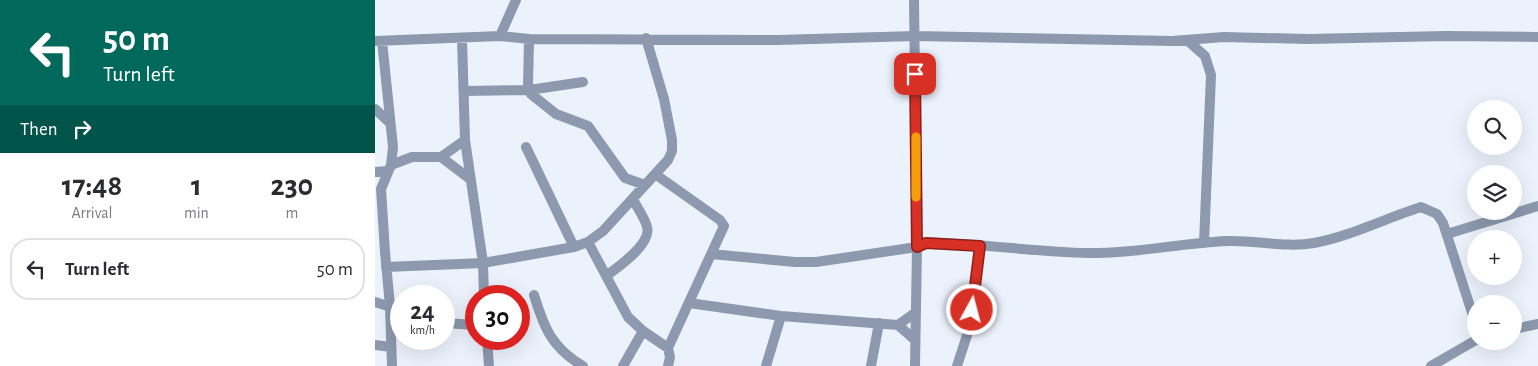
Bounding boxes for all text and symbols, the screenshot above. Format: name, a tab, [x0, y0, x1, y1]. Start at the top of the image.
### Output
icon: left	[20, 20, 85, 85]
text: 50 m	[103, 22, 170, 57]
pin	[894, 53, 936, 95]
icon: arrive	[901, 60, 929, 88]
text: Turn left	[103, 63, 175, 85]
map controls	[1467, 100, 1522, 350]
button: search	[1467, 100, 1522, 155]
icon: right	[68, 115, 96, 143]
text: Then	[20, 120, 58, 139]
button: layers	[1467, 165, 1522, 220]
text: 17:48	[62, 171, 122, 201]
text: 1	[191, 171, 202, 201]
text: 230	[271, 171, 313, 201]
text: Arrival	[71, 205, 113, 221]
text: min	[184, 205, 209, 221]
text: m	[286, 205, 298, 221]
button: +	[1467, 230, 1522, 285]
icon: left	[22, 255, 50, 283]
text: Turn left	[65, 260, 129, 279]
text: 50 m	[317, 260, 353, 279]
position arrow	[945, 283, 997, 335]
speed limit sign: 30	[465, 285, 530, 350]
button: −	[1467, 295, 1522, 350]
text: 24	[410, 299, 435, 324]
text: km/h	[410, 324, 435, 336]

